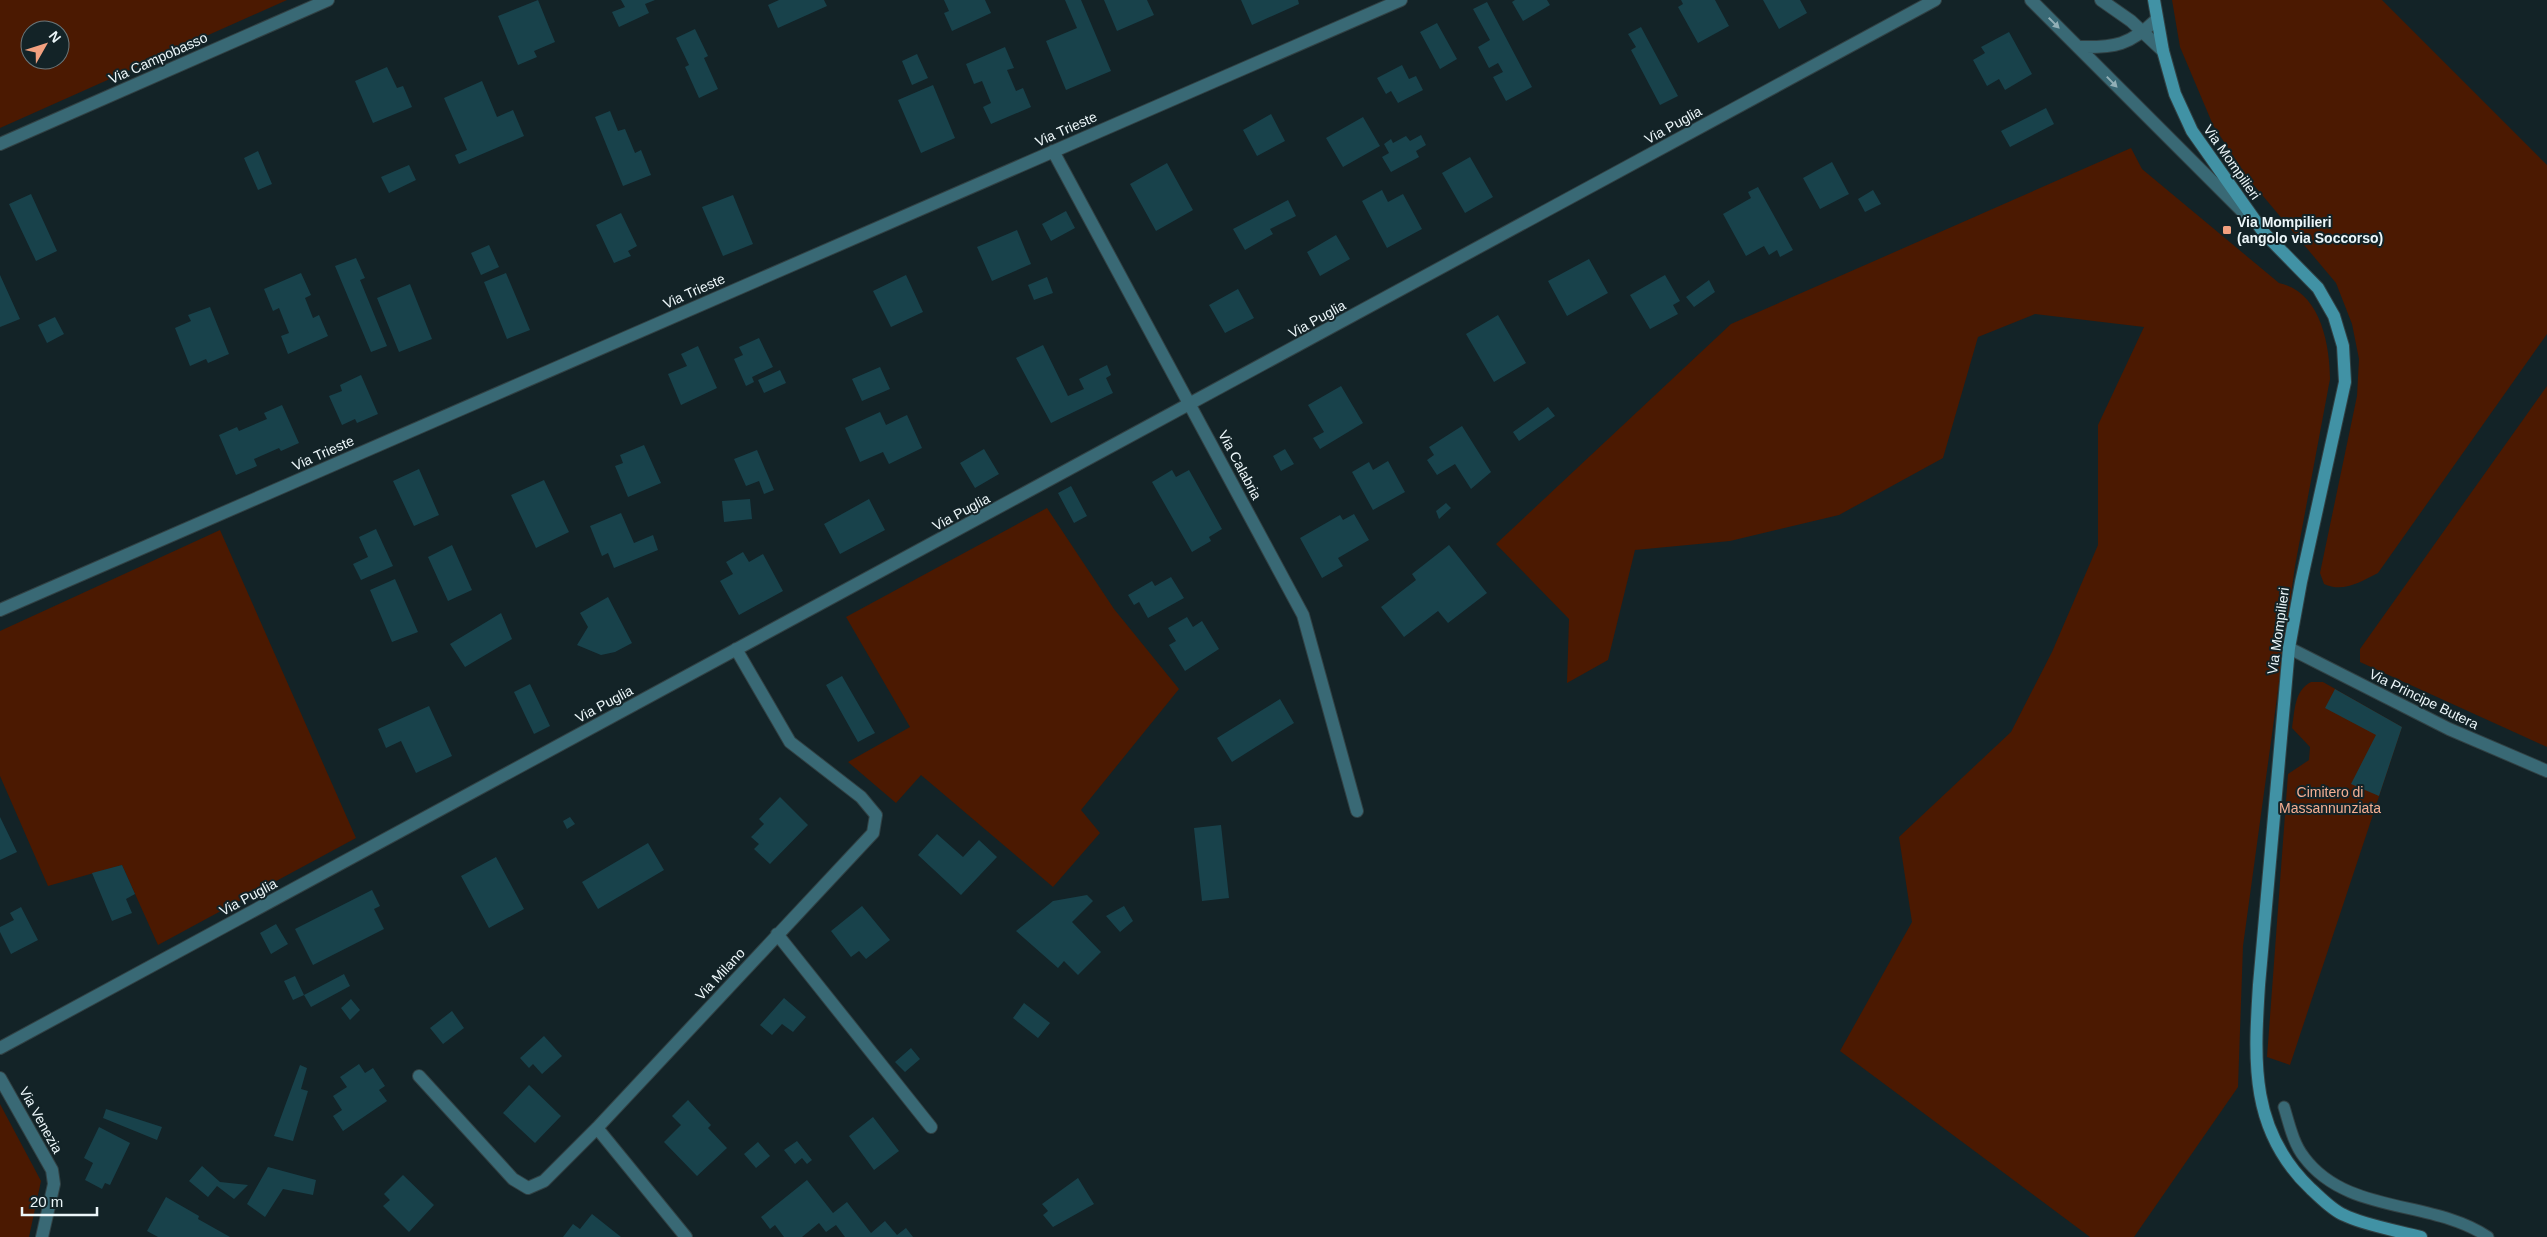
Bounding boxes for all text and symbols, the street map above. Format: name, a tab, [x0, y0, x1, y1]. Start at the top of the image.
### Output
one-way arrow	[2048, 17, 2060, 29]
north arrow	[20, 20, 70, 70]
text: N	[46, 28, 65, 46]
street label: Via Campobasso	[106, 29, 210, 87]
one-way arrow	[2106, 75, 2118, 87]
street label: Via Puglia	[1642, 103, 1705, 147]
street label: Via Trieste	[1033, 108, 1100, 150]
street label: Via Mompilieri	[2200, 122, 2264, 202]
place label: Via Mompilieri (angolo via Soccorso)	[2237, 214, 2383, 246]
marker: Via Mompilieri (angolo via Soccorso)	[2221, 224, 2233, 236]
street label: Via Trieste	[661, 270, 728, 312]
street label: Via Puglia	[1286, 297, 1349, 341]
street label: Via Calabria	[1215, 428, 1265, 502]
street label: Via Trieste	[290, 432, 357, 474]
street label: Via Puglia	[930, 490, 993, 534]
street label: Via Mompilieri	[2264, 586, 2292, 676]
street label: Via Principe Butera	[2367, 666, 2481, 732]
street label: Via Puglia	[573, 682, 636, 726]
park label: Cimitero di Massannunziata	[2279, 784, 2381, 816]
street label: Via Puglia	[217, 875, 280, 919]
street label: Via Milano	[692, 945, 748, 1003]
street label: Via Venezia	[16, 1084, 66, 1156]
scale bar	[22, 1184, 98, 1216]
text: 20 m	[30, 1193, 63, 1210]

